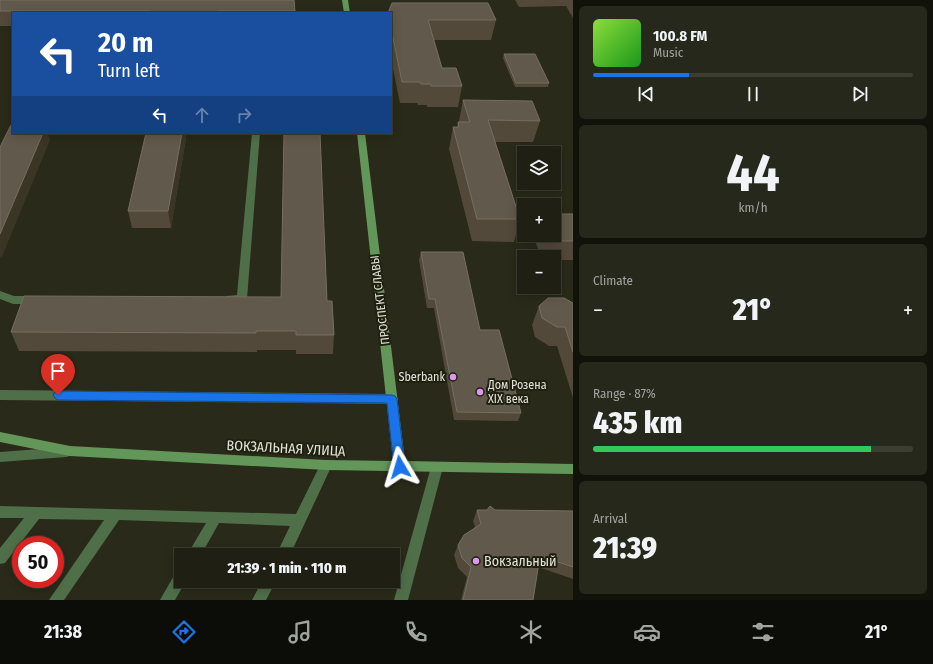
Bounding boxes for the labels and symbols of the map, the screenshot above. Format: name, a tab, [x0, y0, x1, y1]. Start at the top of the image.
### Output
street label: ПРОСПЕКТ СЛАВЫ	[368, 255, 392, 345]
pin	[41, 354, 75, 395]
place label: Sberbank	[398, 370, 445, 384]
marker: Sberbank	[448, 372, 458, 382]
place label: Дом Розена XIX века	[487, 378, 547, 406]
marker: Дом Розена XIX века	[475, 387, 485, 397]
street label: ВОКЗАЛЬНАЯ УЛИЦА	[226, 437, 347, 460]
position arrow	[379, 446, 421, 488]
speed limit sign: 50	[12, 536, 64, 588]
place label: Вокзальный	[484, 553, 557, 570]
marker: Вокзальный	[471, 556, 481, 566]

